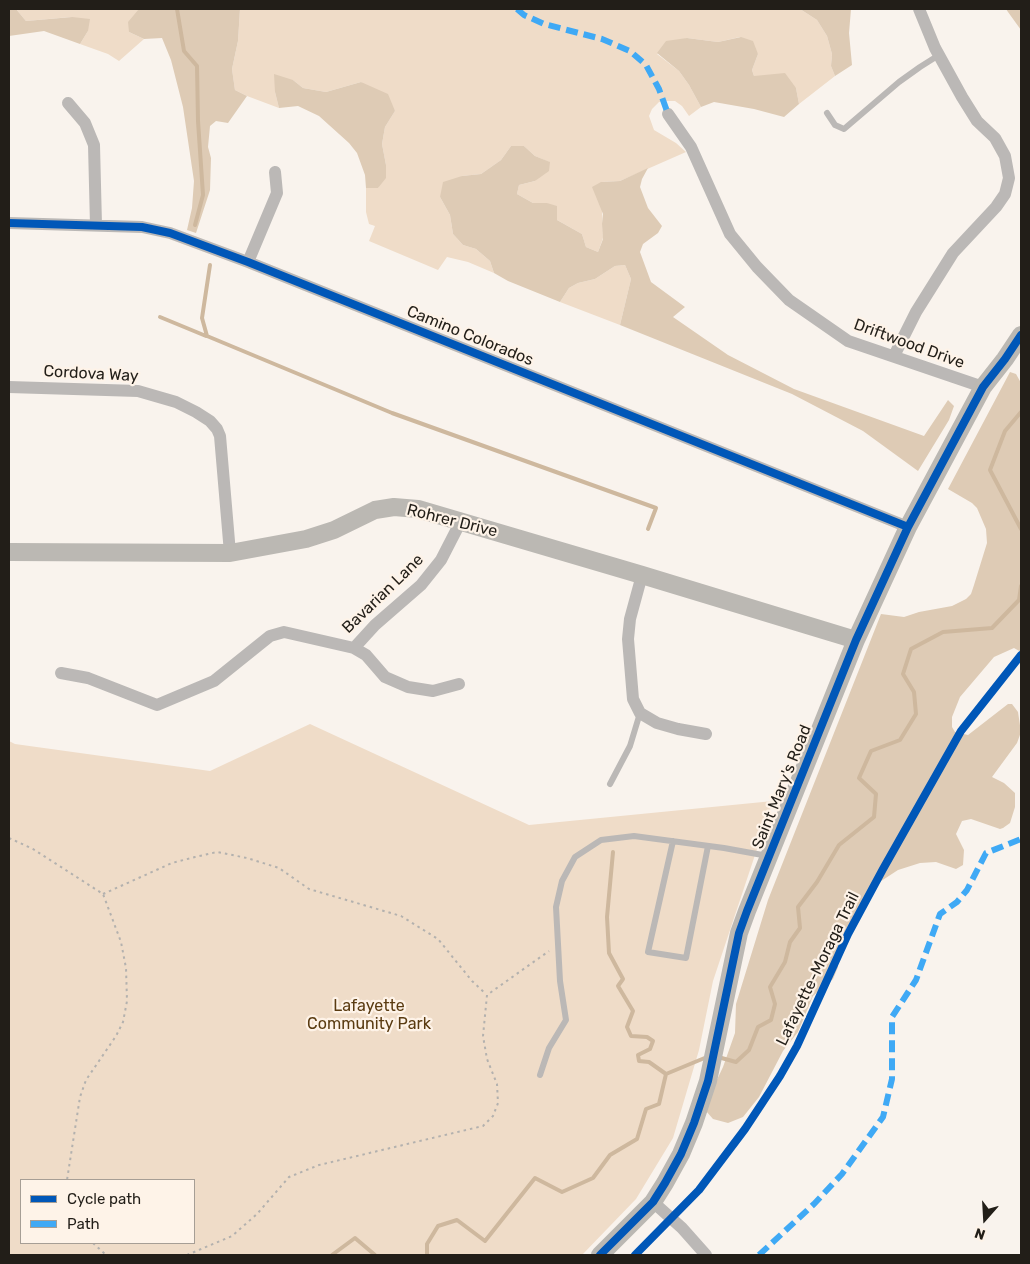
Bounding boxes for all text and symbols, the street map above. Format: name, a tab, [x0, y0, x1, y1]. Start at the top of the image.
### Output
street label: Camino Colorados	[404, 302, 536, 370]
street label: Driftwood Drive	[851, 315, 967, 373]
street label: Cordova Way	[43, 362, 139, 386]
street label: Rohrer Drive	[405, 500, 499, 542]
street label: Bavarian Lane	[338, 550, 428, 638]
street label: Saint Mary's Road	[748, 722, 816, 852]
street label: Lafayette-Moraga Trail	[772, 889, 864, 1049]
park label: Lafayette Community Park	[307, 996, 431, 1034]
legend	[20, 1179, 195, 1244]
text: Cycle path	[67, 1190, 141, 1208]
north arrow	[960, 1194, 1010, 1244]
text: Path	[67, 1215, 100, 1233]
text: N	[972, 1224, 987, 1243]

